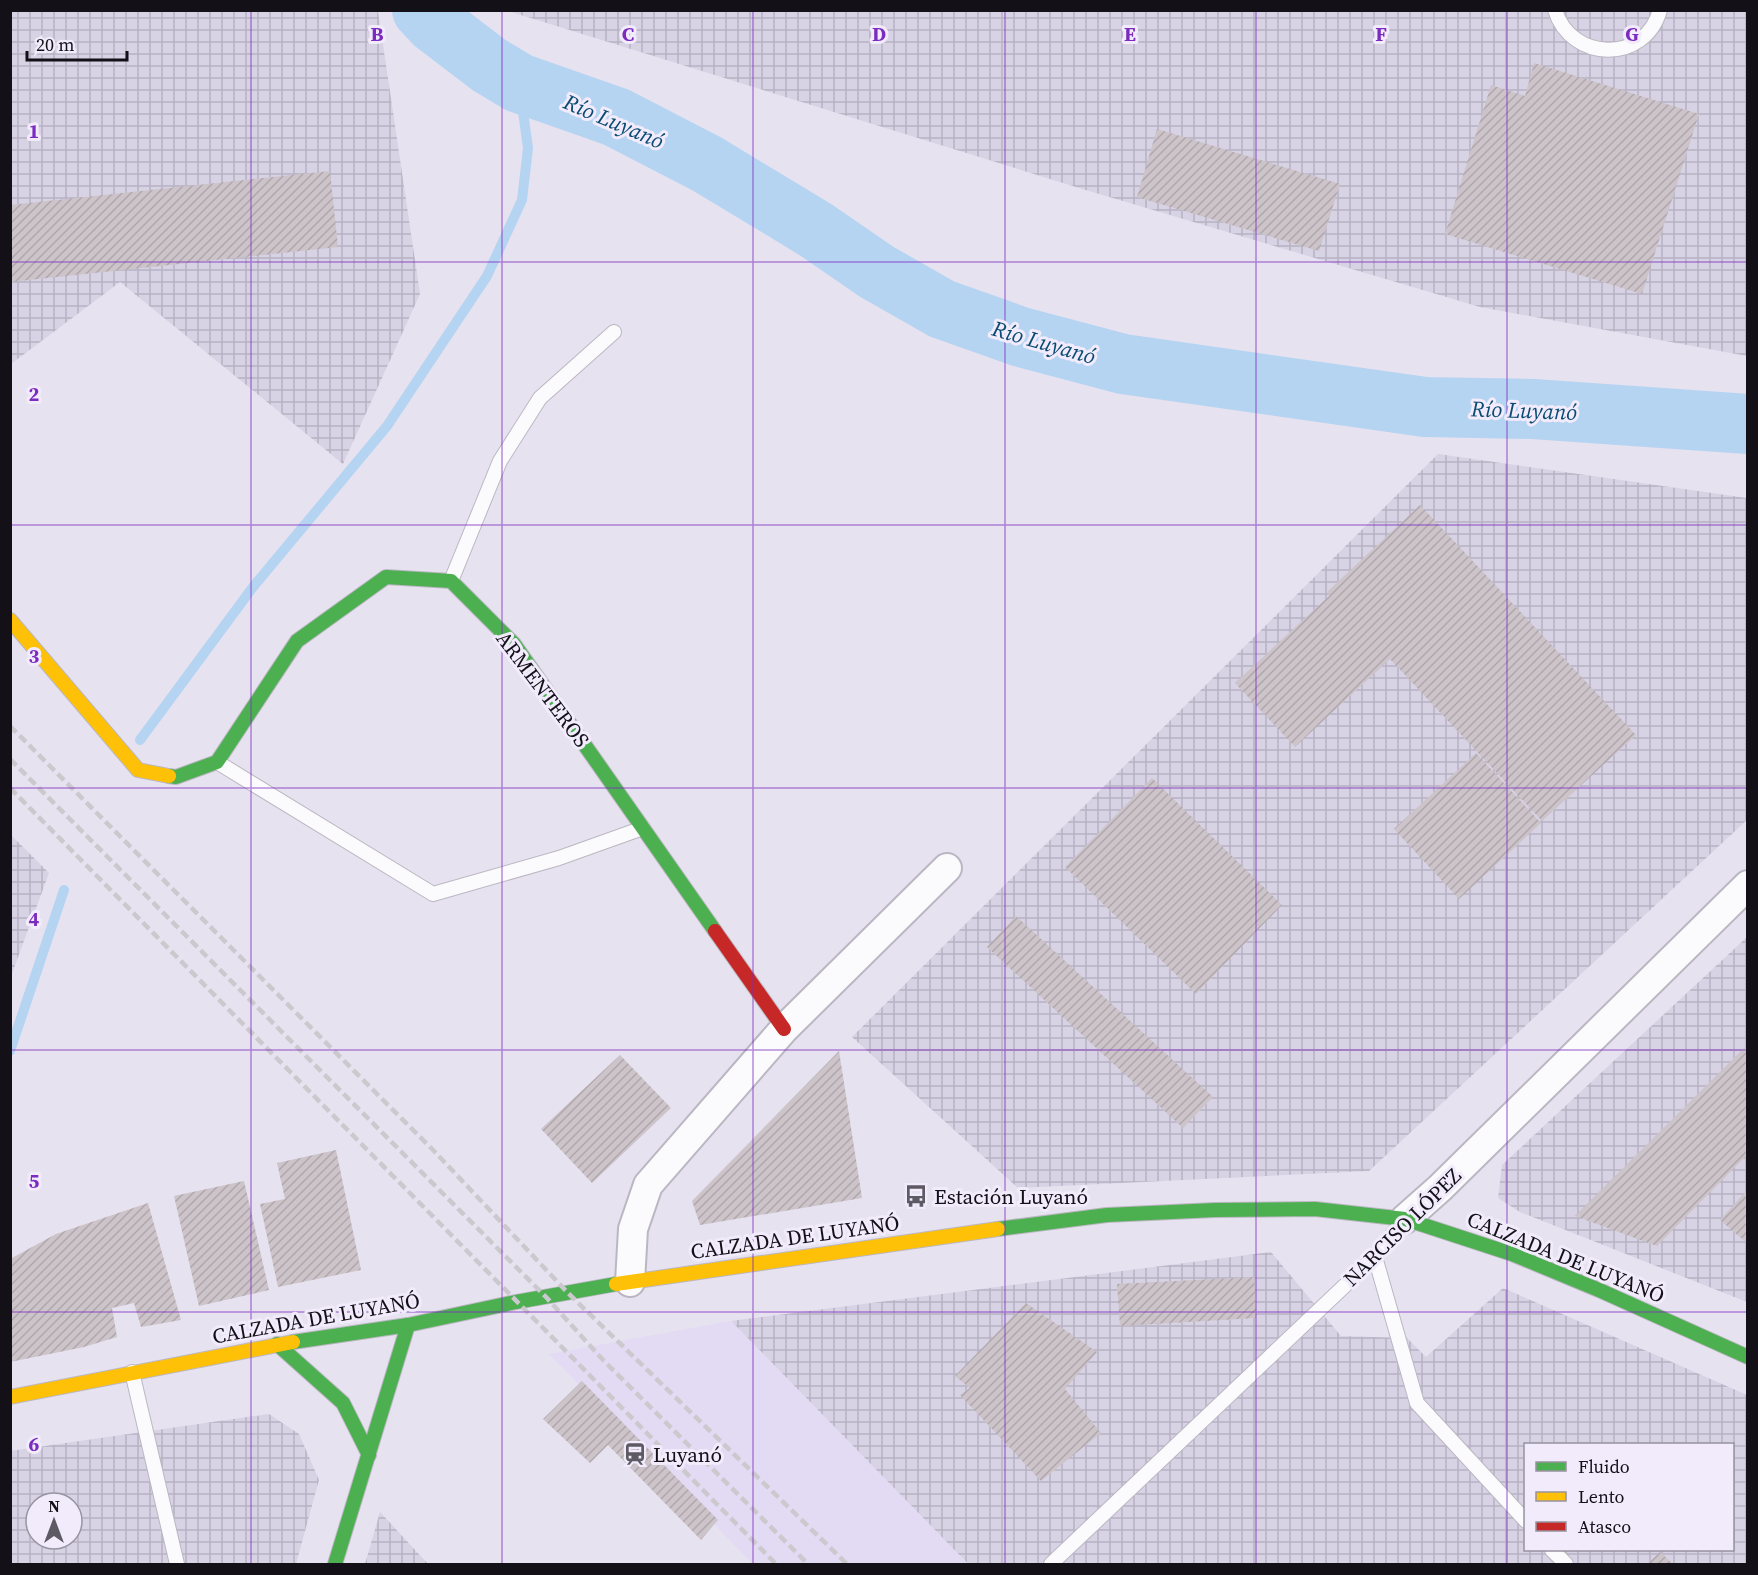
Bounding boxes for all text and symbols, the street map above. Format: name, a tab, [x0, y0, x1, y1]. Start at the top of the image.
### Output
text: B	[370, 20, 384, 48]
text: C	[622, 20, 634, 48]
text: D	[872, 20, 886, 48]
text: E	[1124, 20, 1136, 48]
text: F	[1375, 20, 1387, 48]
text: G	[1625, 20, 1639, 48]
scale bar	[27, 24, 128, 62]
text: 20 m	[36, 32, 74, 57]
water label: Río Luyanó	[558, 86, 669, 156]
text: 1	[29, 117, 39, 145]
water label: Río Luyanó	[988, 313, 1099, 371]
text: 2	[29, 380, 40, 408]
water label: Río Luyanó	[1469, 393, 1578, 427]
street label: ARMENTEROS	[490, 625, 596, 753]
text: 3	[29, 642, 40, 670]
text: 4	[29, 905, 40, 933]
street label: NARCISO LÓPEZ	[1337, 1161, 1468, 1292]
text: 5	[29, 1167, 40, 1195]
place label: Estación Luyanó	[934, 1182, 1088, 1211]
bus stop icon: Estación Luyanó	[903, 1183, 929, 1209]
street label: CALZADA DE LUYANÓ	[1463, 1204, 1669, 1310]
street label: CALZADA DE LUYANÓ	[689, 1208, 901, 1266]
street label: CALZADA DE LUYANÓ	[210, 1285, 422, 1351]
text: 6	[29, 1430, 40, 1458]
place label: Luyanó	[653, 1440, 722, 1469]
station icon: Luyanó	[622, 1441, 648, 1467]
legend	[1524, 1443, 1734, 1551]
text: Fluido	[1578, 1454, 1630, 1479]
text: Lento	[1578, 1484, 1625, 1509]
north arrow	[24, 1491, 84, 1551]
text: N	[48, 1495, 60, 1517]
text: Atasco	[1578, 1514, 1631, 1539]

